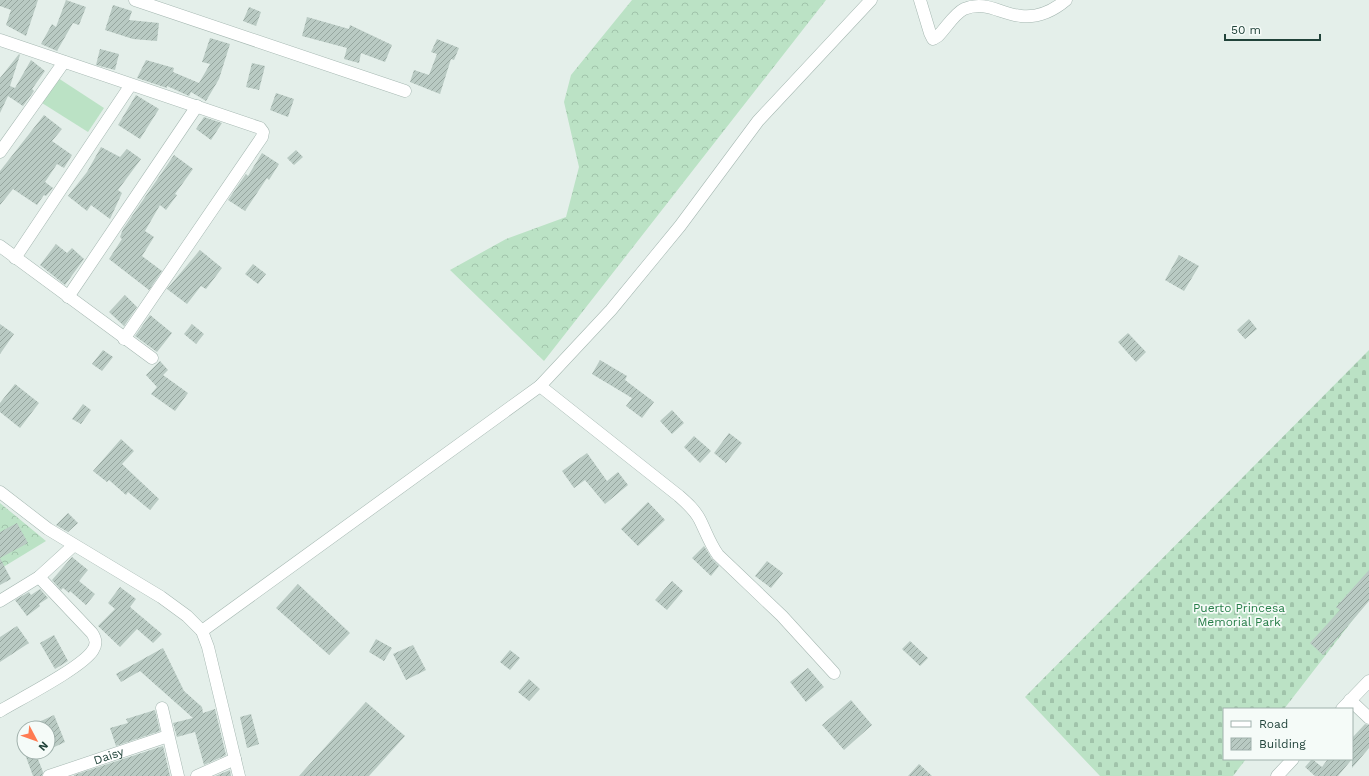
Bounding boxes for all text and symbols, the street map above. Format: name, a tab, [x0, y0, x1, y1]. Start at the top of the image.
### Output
scale bar	[1225, 16, 1320, 42]
text: 50 m	[1231, 23, 1261, 37]
park label: Puerto Princesa Memorial Park	[1193, 601, 1285, 629]
legend	[1223, 708, 1353, 760]
text: Road	[1259, 717, 1288, 731]
north arrow	[16, 720, 56, 760]
text: Building	[1259, 737, 1306, 751]
text: N	[36, 739, 51, 754]
street label: Daisy	[92, 744, 126, 767]

